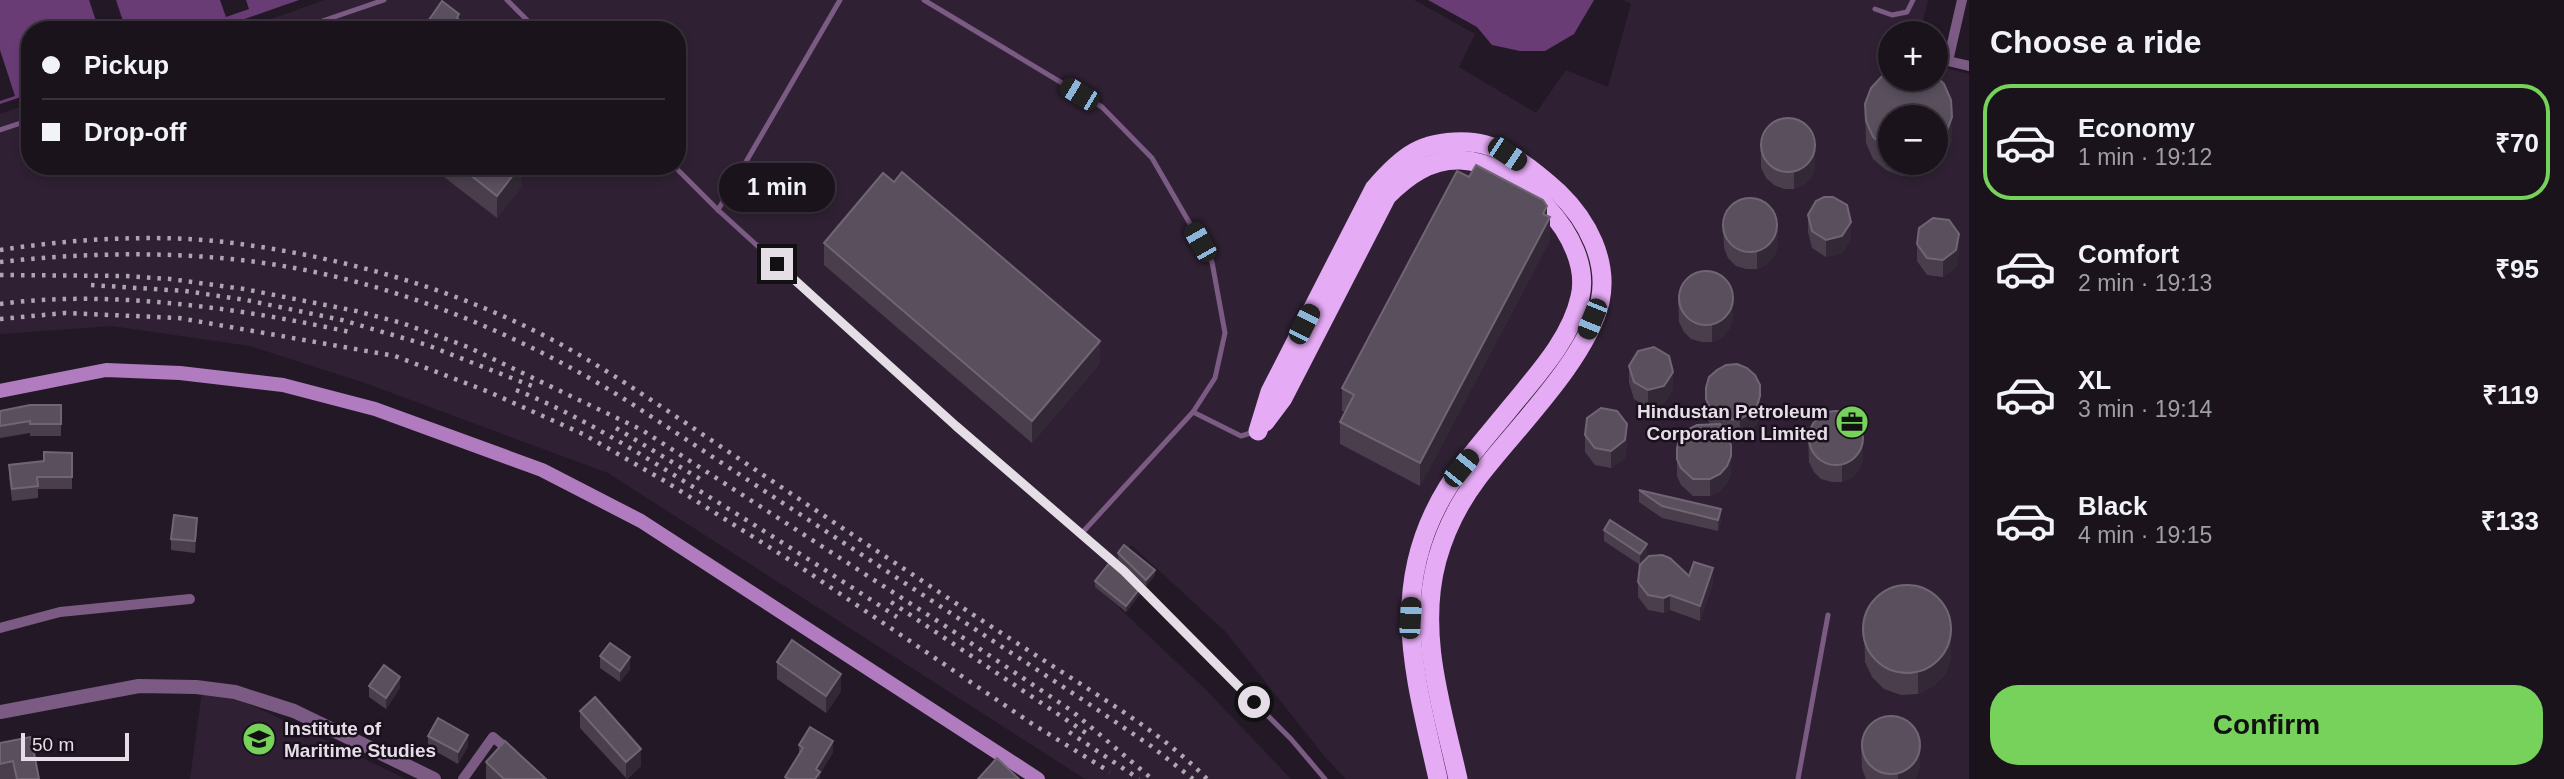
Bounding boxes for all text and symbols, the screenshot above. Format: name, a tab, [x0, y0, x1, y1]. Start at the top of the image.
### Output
map controls	[1878, 21, 1948, 175]
button: +	[1878, 21, 1948, 91]
text: Choose a ride	[1990, 24, 2202, 60]
text: Pickup	[84, 50, 169, 80]
car	[1056, 74, 1103, 114]
button: −	[1878, 105, 1948, 175]
icon: car	[1994, 111, 2057, 174]
text: Economy	[2078, 113, 2195, 143]
text: Drop-off	[84, 117, 187, 147]
text: ₹70	[2495, 128, 2539, 158]
car	[1484, 134, 1531, 174]
text: 1 min · 19:12	[2078, 144, 2212, 170]
callout: 1 min	[719, 162, 835, 212]
text: 1 min	[747, 174, 807, 200]
car	[1181, 219, 1220, 265]
icon: car	[1994, 237, 2057, 300]
text: Comfort	[2078, 239, 2179, 269]
route end	[761, 248, 793, 280]
text: ₹95	[2495, 254, 2539, 284]
text: 2 min · 19:13	[2078, 270, 2212, 296]
car	[1575, 296, 1610, 342]
car	[1286, 301, 1323, 347]
icon: car	[1994, 363, 2057, 426]
text: XL	[2078, 365, 2111, 395]
text: ₹119	[2482, 380, 2539, 410]
text: 3 min · 19:14	[2078, 396, 2212, 422]
place label: Hindustan Petroleum Corporation Limited	[1637, 401, 1828, 444]
office icon: Hindustan Petroleum Corporation Limited	[1833, 403, 1871, 441]
car	[1440, 445, 1483, 491]
icon: car	[1994, 489, 2057, 552]
text: Black	[2078, 491, 2147, 521]
text: ₹133	[2481, 506, 2539, 536]
text: 4 min · 19:15	[2078, 522, 2212, 548]
car	[1399, 596, 1422, 640]
button: Confirm	[1990, 685, 2543, 765]
route start	[1238, 686, 1270, 718]
place label: Institute of Maritime Studies	[284, 718, 436, 761]
school or university icon: Institute of Maritime Studies	[240, 720, 278, 758]
scale bar	[21, 730, 130, 762]
text: 50 m	[32, 734, 74, 755]

